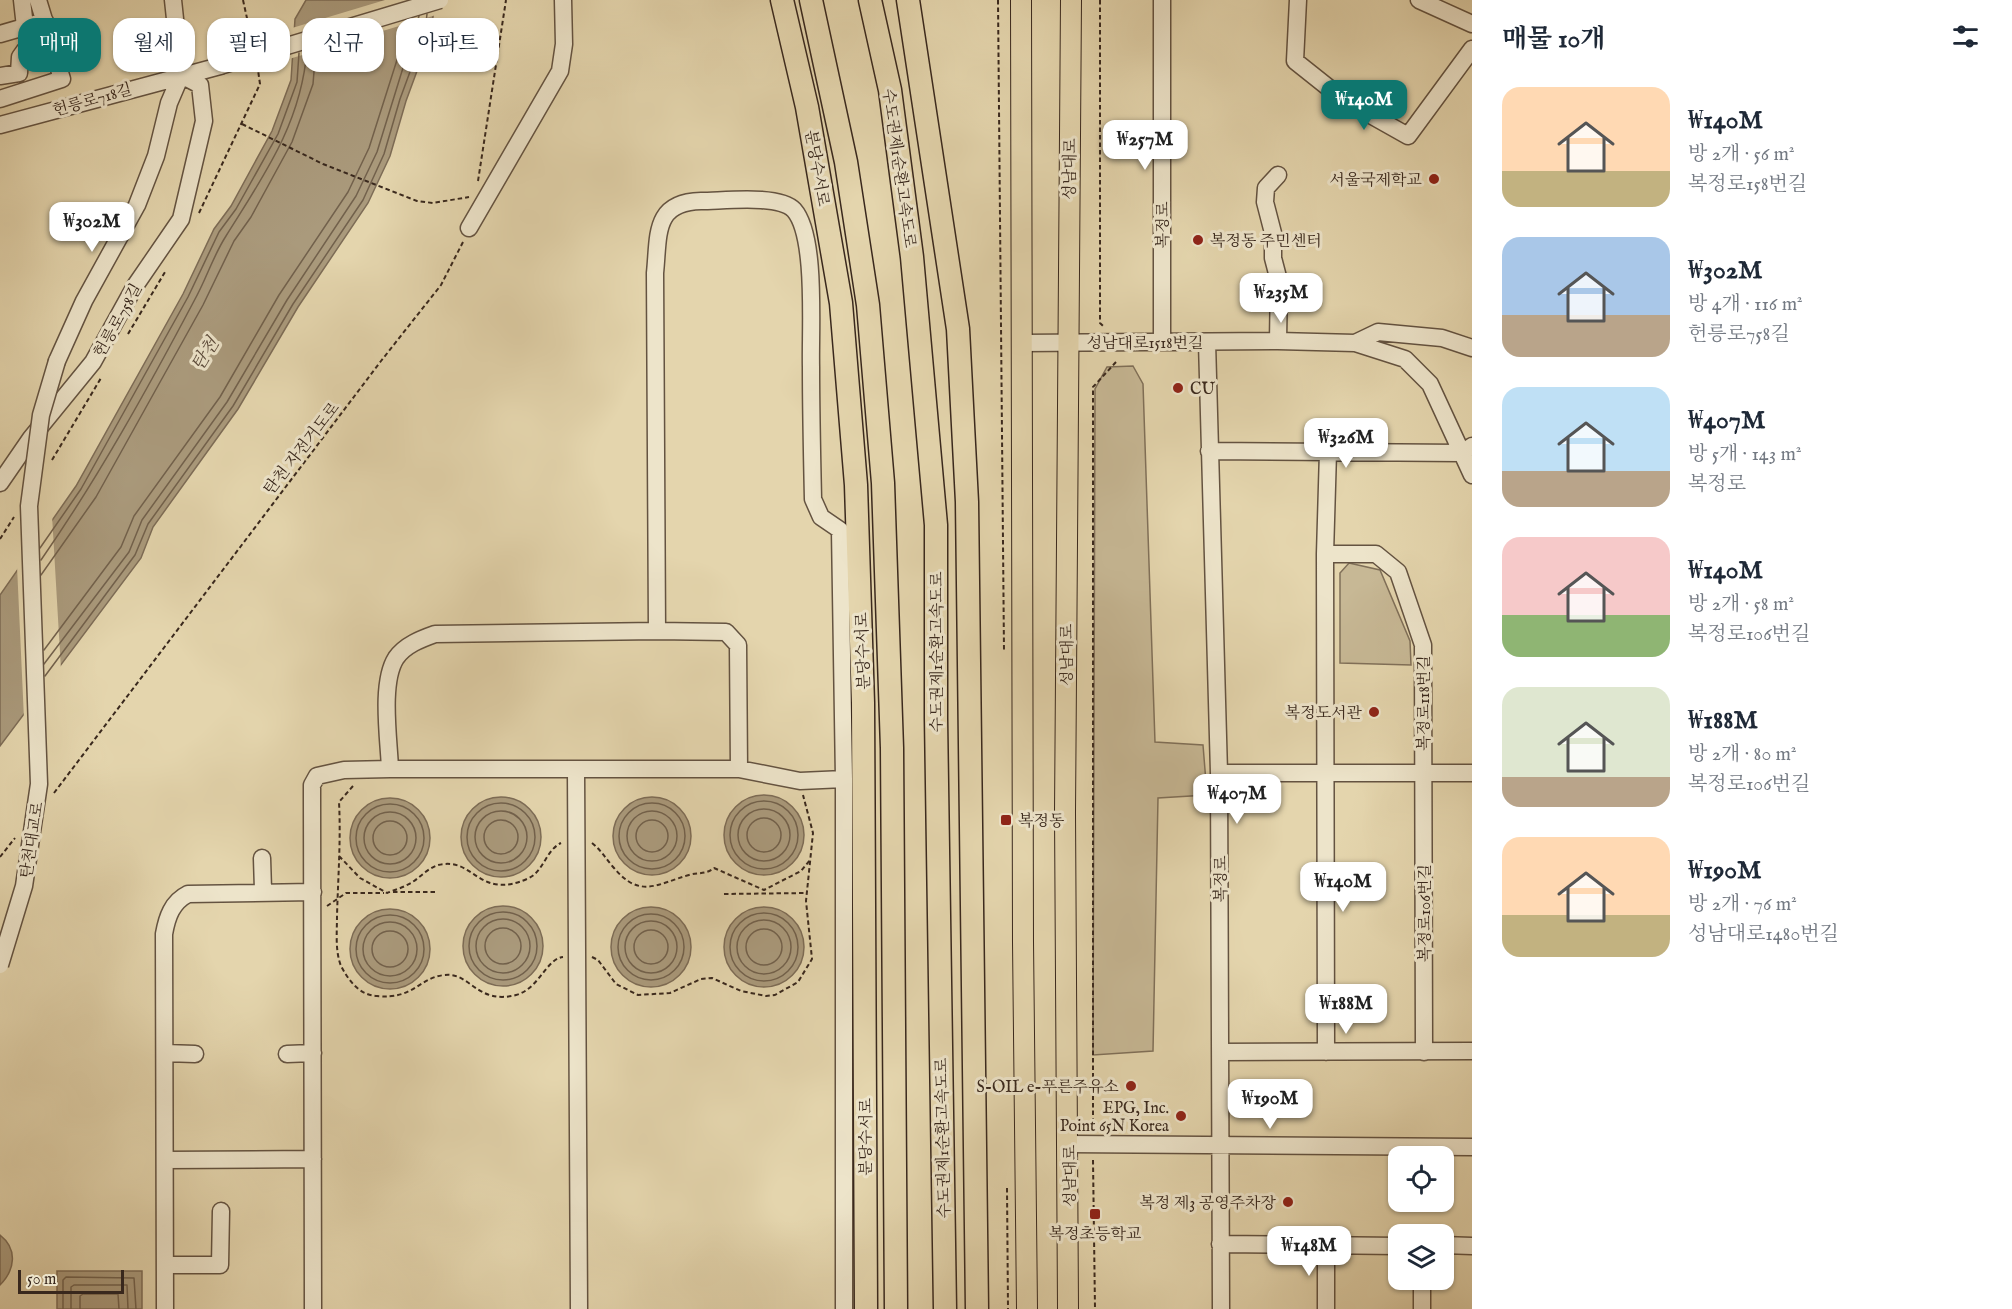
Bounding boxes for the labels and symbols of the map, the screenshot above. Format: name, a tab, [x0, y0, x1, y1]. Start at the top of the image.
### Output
street label: 헌릉로718길	[51, 80, 135, 122]
pin: ₩140M	[1322, 80, 1406, 131]
street label: 수도권제1순환고속도로	[877, 87, 919, 250]
pin: ₩257M	[1103, 120, 1187, 171]
street label: 분당수서로	[799, 129, 833, 209]
street label: 성남대로	[1060, 137, 1082, 200]
place label: 서울국제학교	[1329, 171, 1422, 191]
marker: 서울국제학교	[1427, 172, 1441, 186]
street label: 복정로	[1154, 201, 1174, 248]
pin: ₩302M	[50, 202, 134, 253]
place label: 복정동 주민센터	[1210, 232, 1322, 252]
marker: 복정동 주민센터	[1191, 233, 1205, 247]
pin: ₩235M	[1239, 273, 1323, 324]
street label: 헌릉로758길	[90, 281, 147, 361]
water label: 탄천	[187, 333, 226, 376]
street label: 성남대로1518번길	[1087, 334, 1203, 354]
place label: CU	[1190, 380, 1215, 400]
marker: CU	[1171, 381, 1185, 395]
street label: 탄천 자전거도로	[260, 399, 345, 499]
pin: ₩326M	[1304, 418, 1388, 469]
street label: 수도권제1순환고속도로	[928, 571, 948, 732]
street label: 분당수서로	[853, 611, 875, 690]
street label: 성남대로	[1058, 624, 1078, 686]
street label: 복정로118번길	[1415, 655, 1435, 751]
place label: 복정도서관	[1285, 704, 1363, 724]
marker: 복정도서관	[1367, 705, 1381, 719]
pin: ₩407M	[1195, 774, 1279, 825]
street label: 탄천대교로	[17, 800, 49, 880]
place label: 복정동	[1018, 812, 1065, 832]
marker: 복정동	[999, 813, 1013, 827]
street label: 복정로	[1212, 855, 1232, 902]
pin: ₩140M	[1301, 862, 1385, 913]
street label: 복정로106번길	[1416, 864, 1436, 962]
pin: ₩188M	[1304, 984, 1388, 1035]
street label: 수도권제1순환고속도로	[933, 1057, 955, 1218]
place label: S-OIL e-푸른주유소	[976, 1078, 1119, 1098]
marker: S-OIL e-푸른주유소	[1124, 1079, 1138, 1093]
pin: ₩190M	[1228, 1079, 1312, 1130]
street label: 분당수서로	[857, 1098, 877, 1176]
place label: EPG, Inc. Point 65N Korea	[1060, 1099, 1169, 1137]
marker: EPG, Inc. Point 65N Korea	[1174, 1109, 1188, 1123]
street label: 성남대로	[1061, 1145, 1081, 1207]
place label: 복정 제3 공영주차장	[1139, 1194, 1277, 1214]
marker: 복정 제3 공영주차장	[1281, 1195, 1295, 1209]
marker: 복정초등학교	[1088, 1207, 1102, 1221]
place label: 복정초등학교	[1049, 1225, 1141, 1245]
pin: ₩148M	[1267, 1226, 1351, 1277]
scale bar	[18, 1267, 124, 1294]

